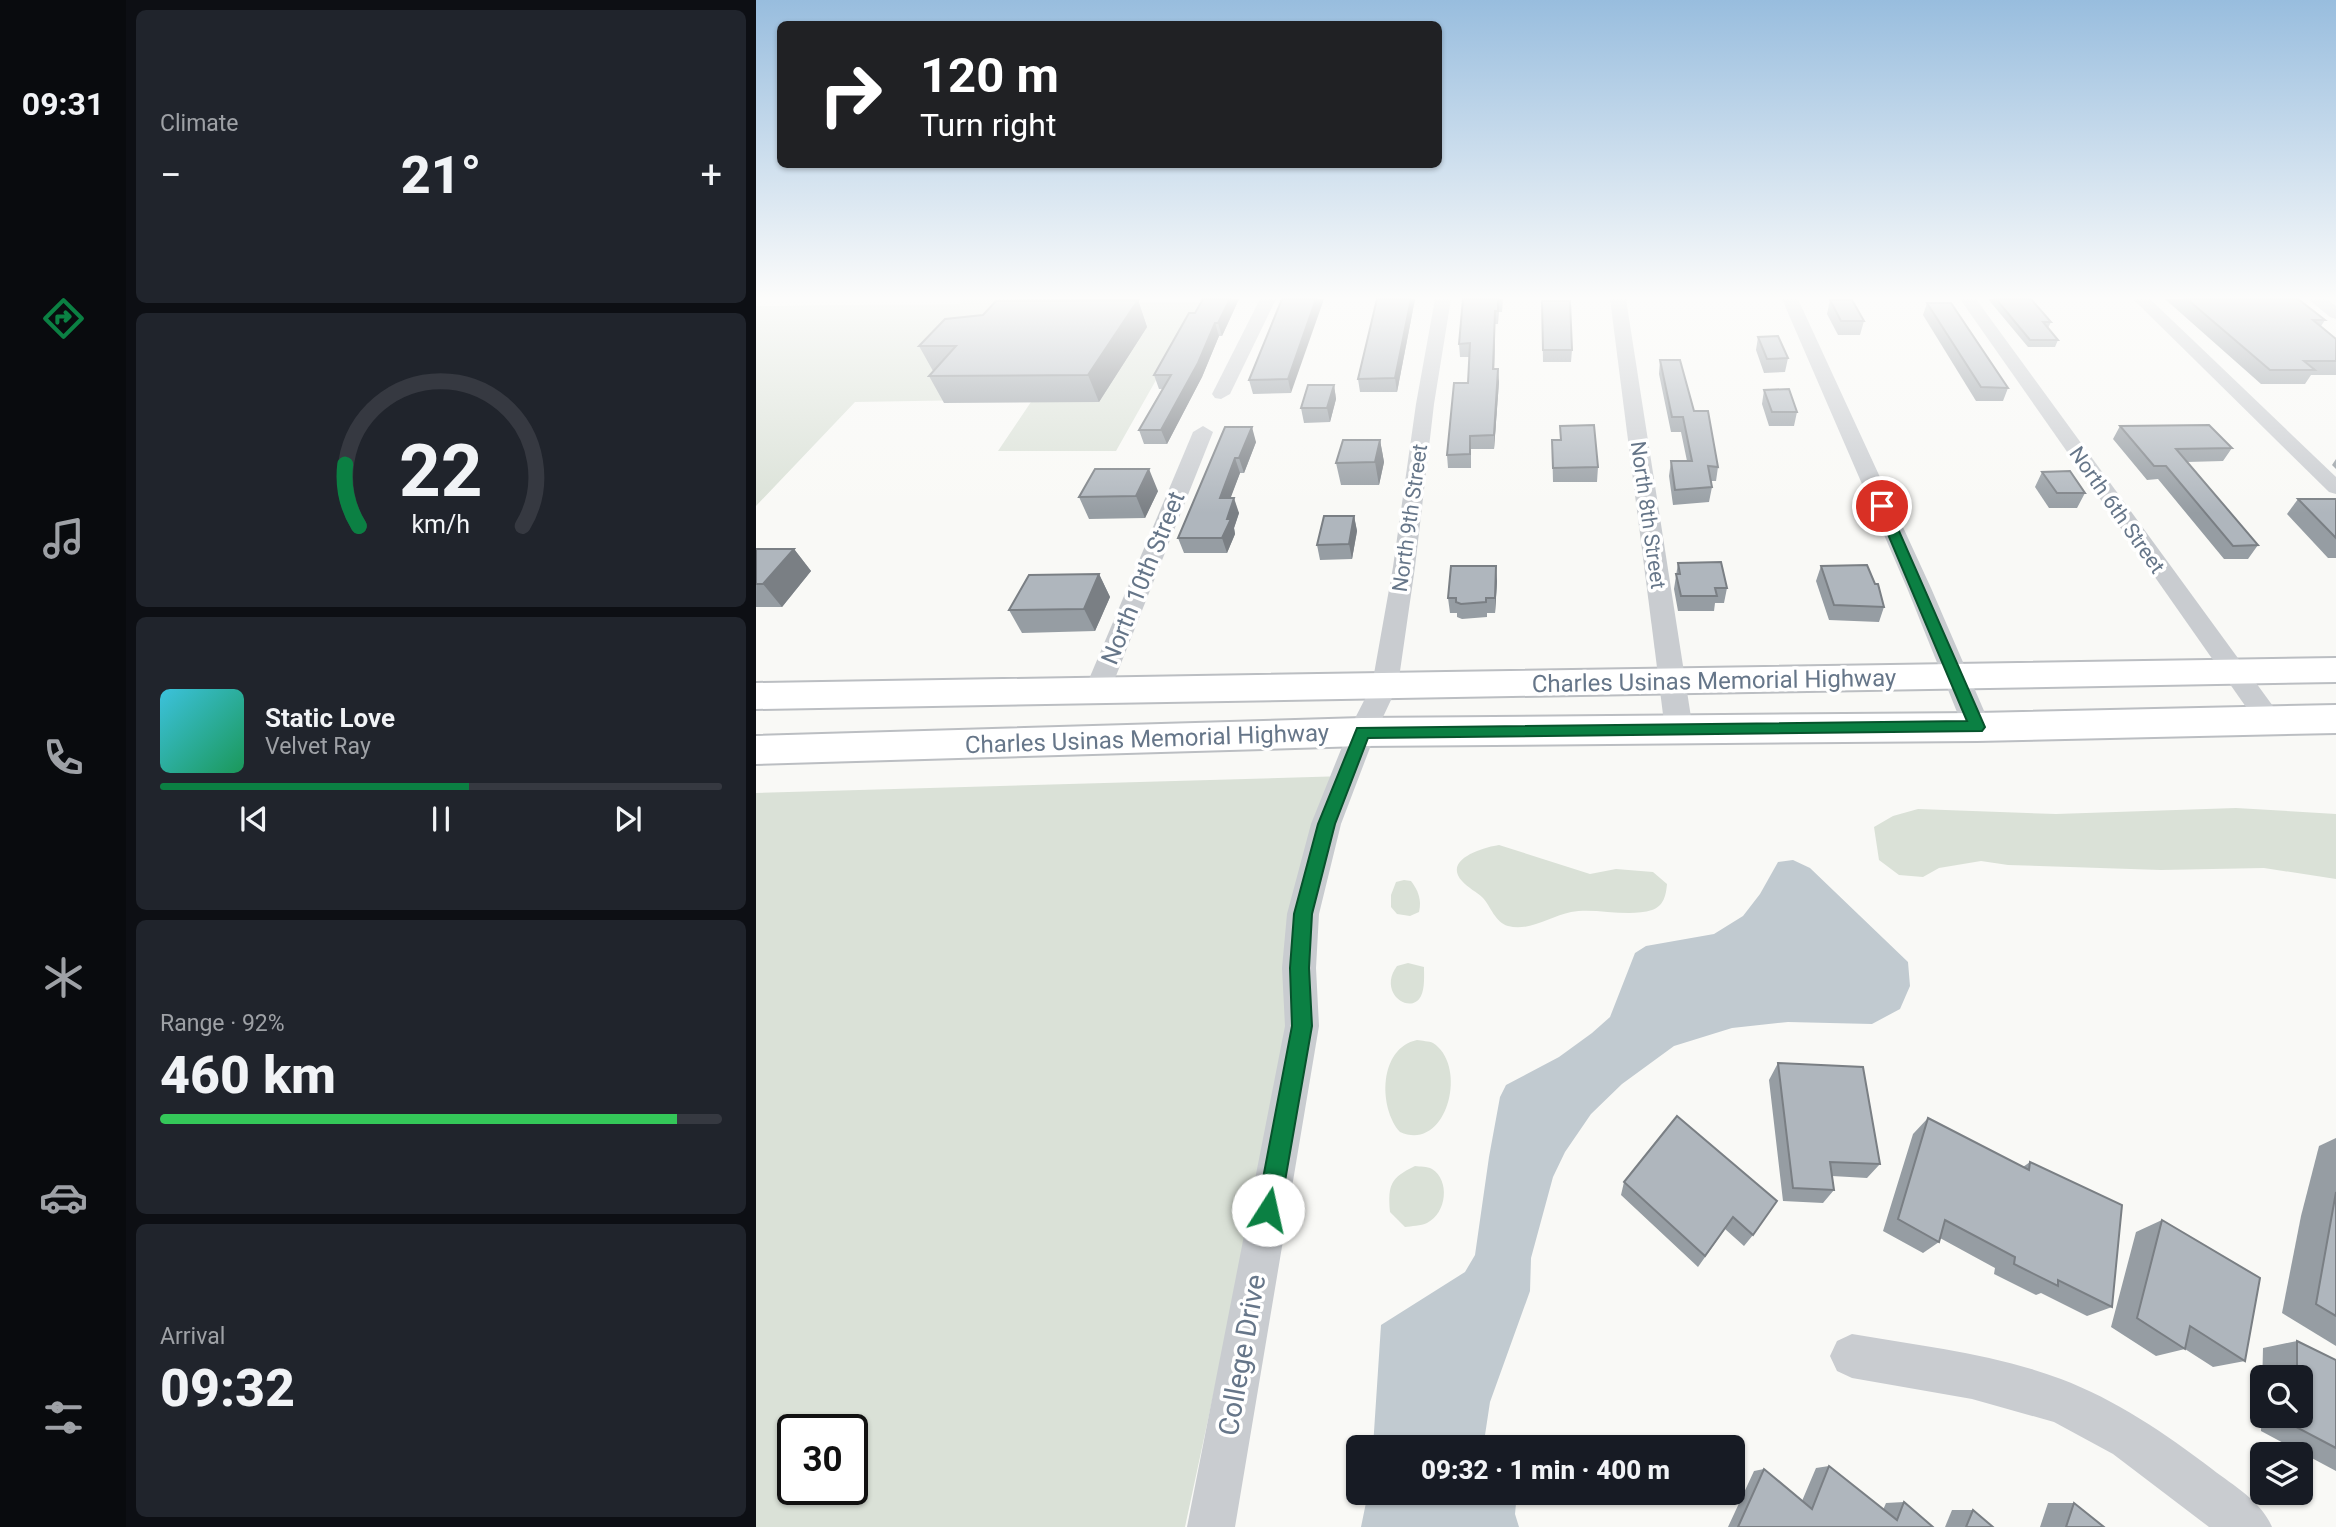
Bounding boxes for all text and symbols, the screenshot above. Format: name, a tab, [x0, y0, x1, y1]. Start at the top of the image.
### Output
text: 120 m	[920, 47, 1059, 104]
icon: right	[805, 49, 896, 140]
text: 09:31	[22, 85, 104, 123]
text: Turn right	[920, 106, 1056, 144]
text: Climate	[160, 110, 239, 137]
text: 21°	[401, 145, 481, 206]
text: −	[160, 153, 182, 197]
text: +	[700, 153, 722, 197]
icon: directions	[39, 294, 88, 343]
text: 22	[399, 429, 483, 515]
street label: North 8th Street	[1626, 440, 1670, 591]
street label: North 9th Street	[1388, 442, 1432, 593]
street label: North 6th Street	[2064, 442, 2170, 578]
pin	[1852, 476, 1912, 536]
street label: North 10th Street	[1096, 487, 1190, 668]
icon: arrive	[1863, 487, 1901, 525]
text: km/h	[412, 510, 470, 539]
icon: music	[39, 514, 88, 563]
street label: Charles Usinas Memorial Highway	[1532, 664, 1897, 698]
text: Static Love	[265, 703, 395, 733]
street label: Charles Usinas Memorial Highway	[964, 719, 1330, 759]
icon: phone	[39, 733, 88, 782]
text: Velvet Ray	[265, 733, 371, 760]
icon: previous	[235, 800, 273, 838]
icon: pause	[422, 800, 460, 838]
icon: next	[609, 800, 647, 838]
icon: climate	[39, 953, 88, 1002]
text: Range · 92%	[160, 1010, 285, 1037]
text: 460 km	[160, 1045, 336, 1106]
icon: car	[39, 1173, 88, 1222]
position arrow	[1231, 1173, 1305, 1247]
street label: College Drive	[1212, 1272, 1272, 1438]
text: Arrival	[160, 1323, 225, 1350]
text: 09:32	[160, 1358, 295, 1419]
map controls	[2250, 1365, 2313, 1505]
button: search	[2250, 1365, 2313, 1428]
icon: filters	[39, 1393, 88, 1442]
speed limit sign: 30	[777, 1414, 868, 1505]
button: layers	[2250, 1442, 2313, 1505]
text: 09:32 · 1 min · 400 m	[1421, 1455, 1670, 1485]

